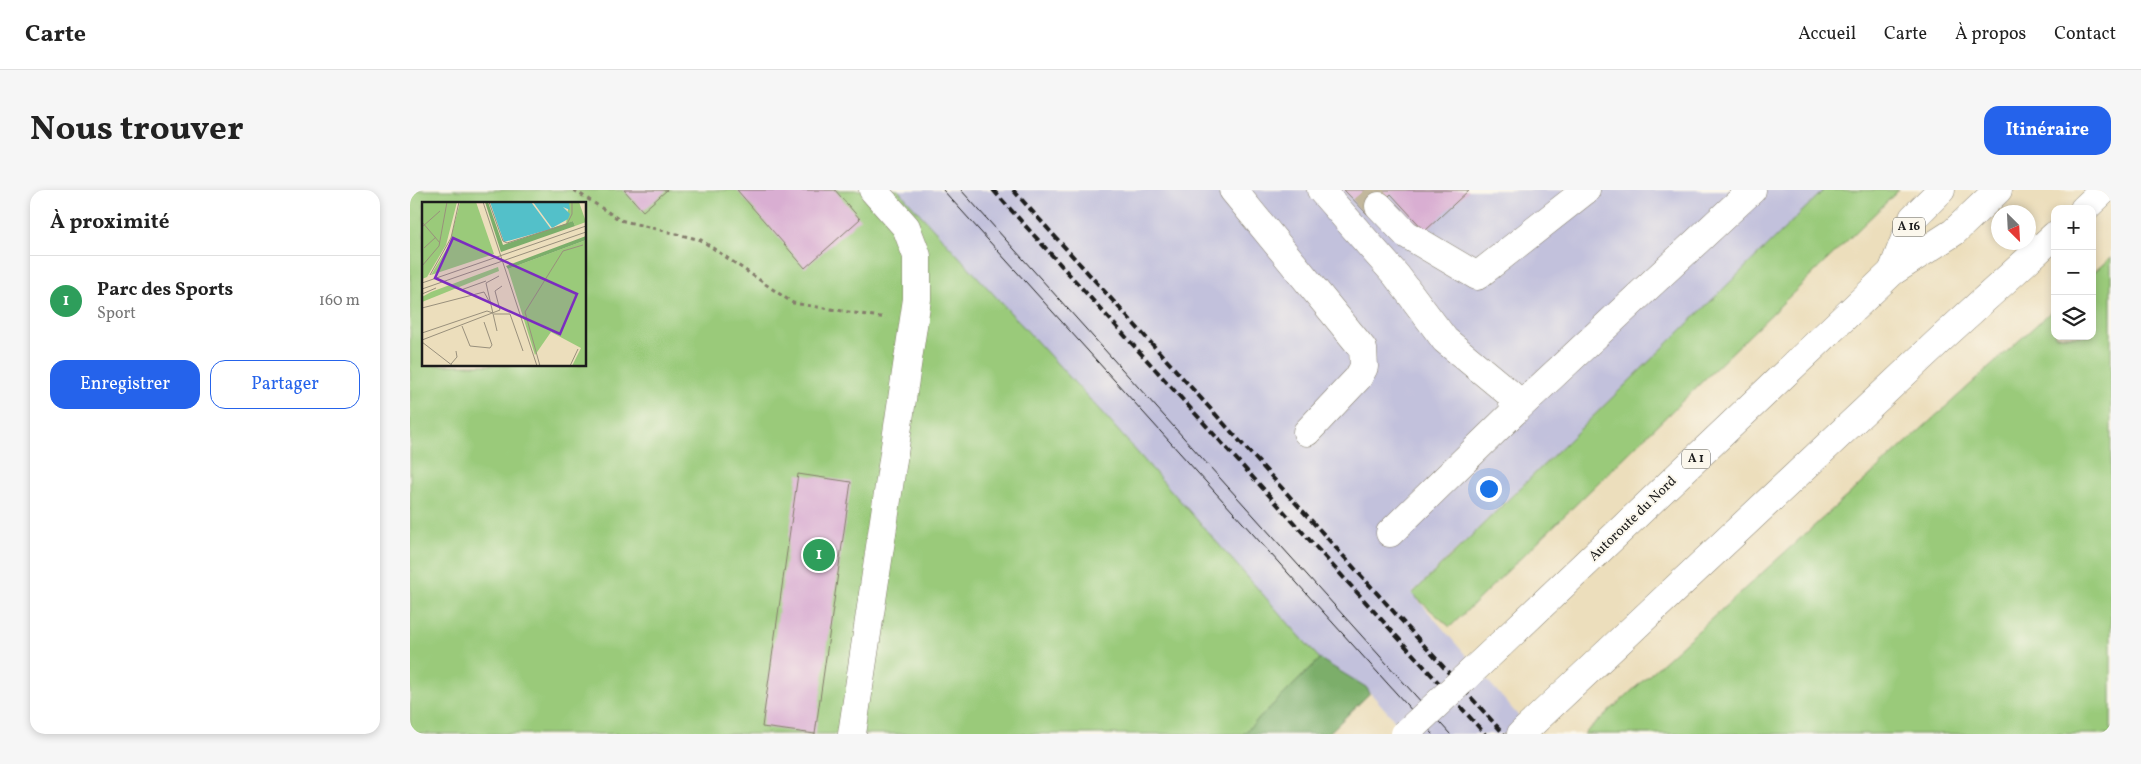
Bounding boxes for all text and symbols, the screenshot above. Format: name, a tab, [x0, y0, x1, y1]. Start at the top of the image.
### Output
text: Carte	[25, 18, 86, 52]
text: Accueil	[1798, 22, 1856, 47]
text: Carte	[1884, 22, 1927, 47]
text: À propos	[1955, 22, 2026, 47]
text: Contact	[2054, 22, 2116, 47]
text: Nous trouver	[30, 106, 244, 154]
button: Itinéraire	[1984, 106, 2111, 155]
inset map	[422, 202, 586, 366]
north arrow	[1991, 205, 2036, 250]
map controls	[2051, 205, 2096, 340]
button: +	[2051, 205, 2096, 250]
text: À proximité	[50, 208, 169, 237]
road number: A 16	[1893, 218, 1925, 236]
button: −	[2051, 250, 2096, 295]
text: Parc des Sports	[97, 277, 233, 303]
text: 1	[63, 290, 69, 312]
text: 160 m	[319, 290, 360, 312]
button: layers	[2051, 295, 2096, 340]
text: Sport	[97, 303, 136, 325]
button: Enregistrer	[50, 360, 200, 409]
button: Partager	[210, 360, 360, 409]
road number: A 1	[1682, 450, 1710, 468]
street label: Autoroute du Nord	[1585, 472, 1681, 566]
your location	[1476, 476, 1502, 502]
pin: 1	[803, 536, 835, 574]

